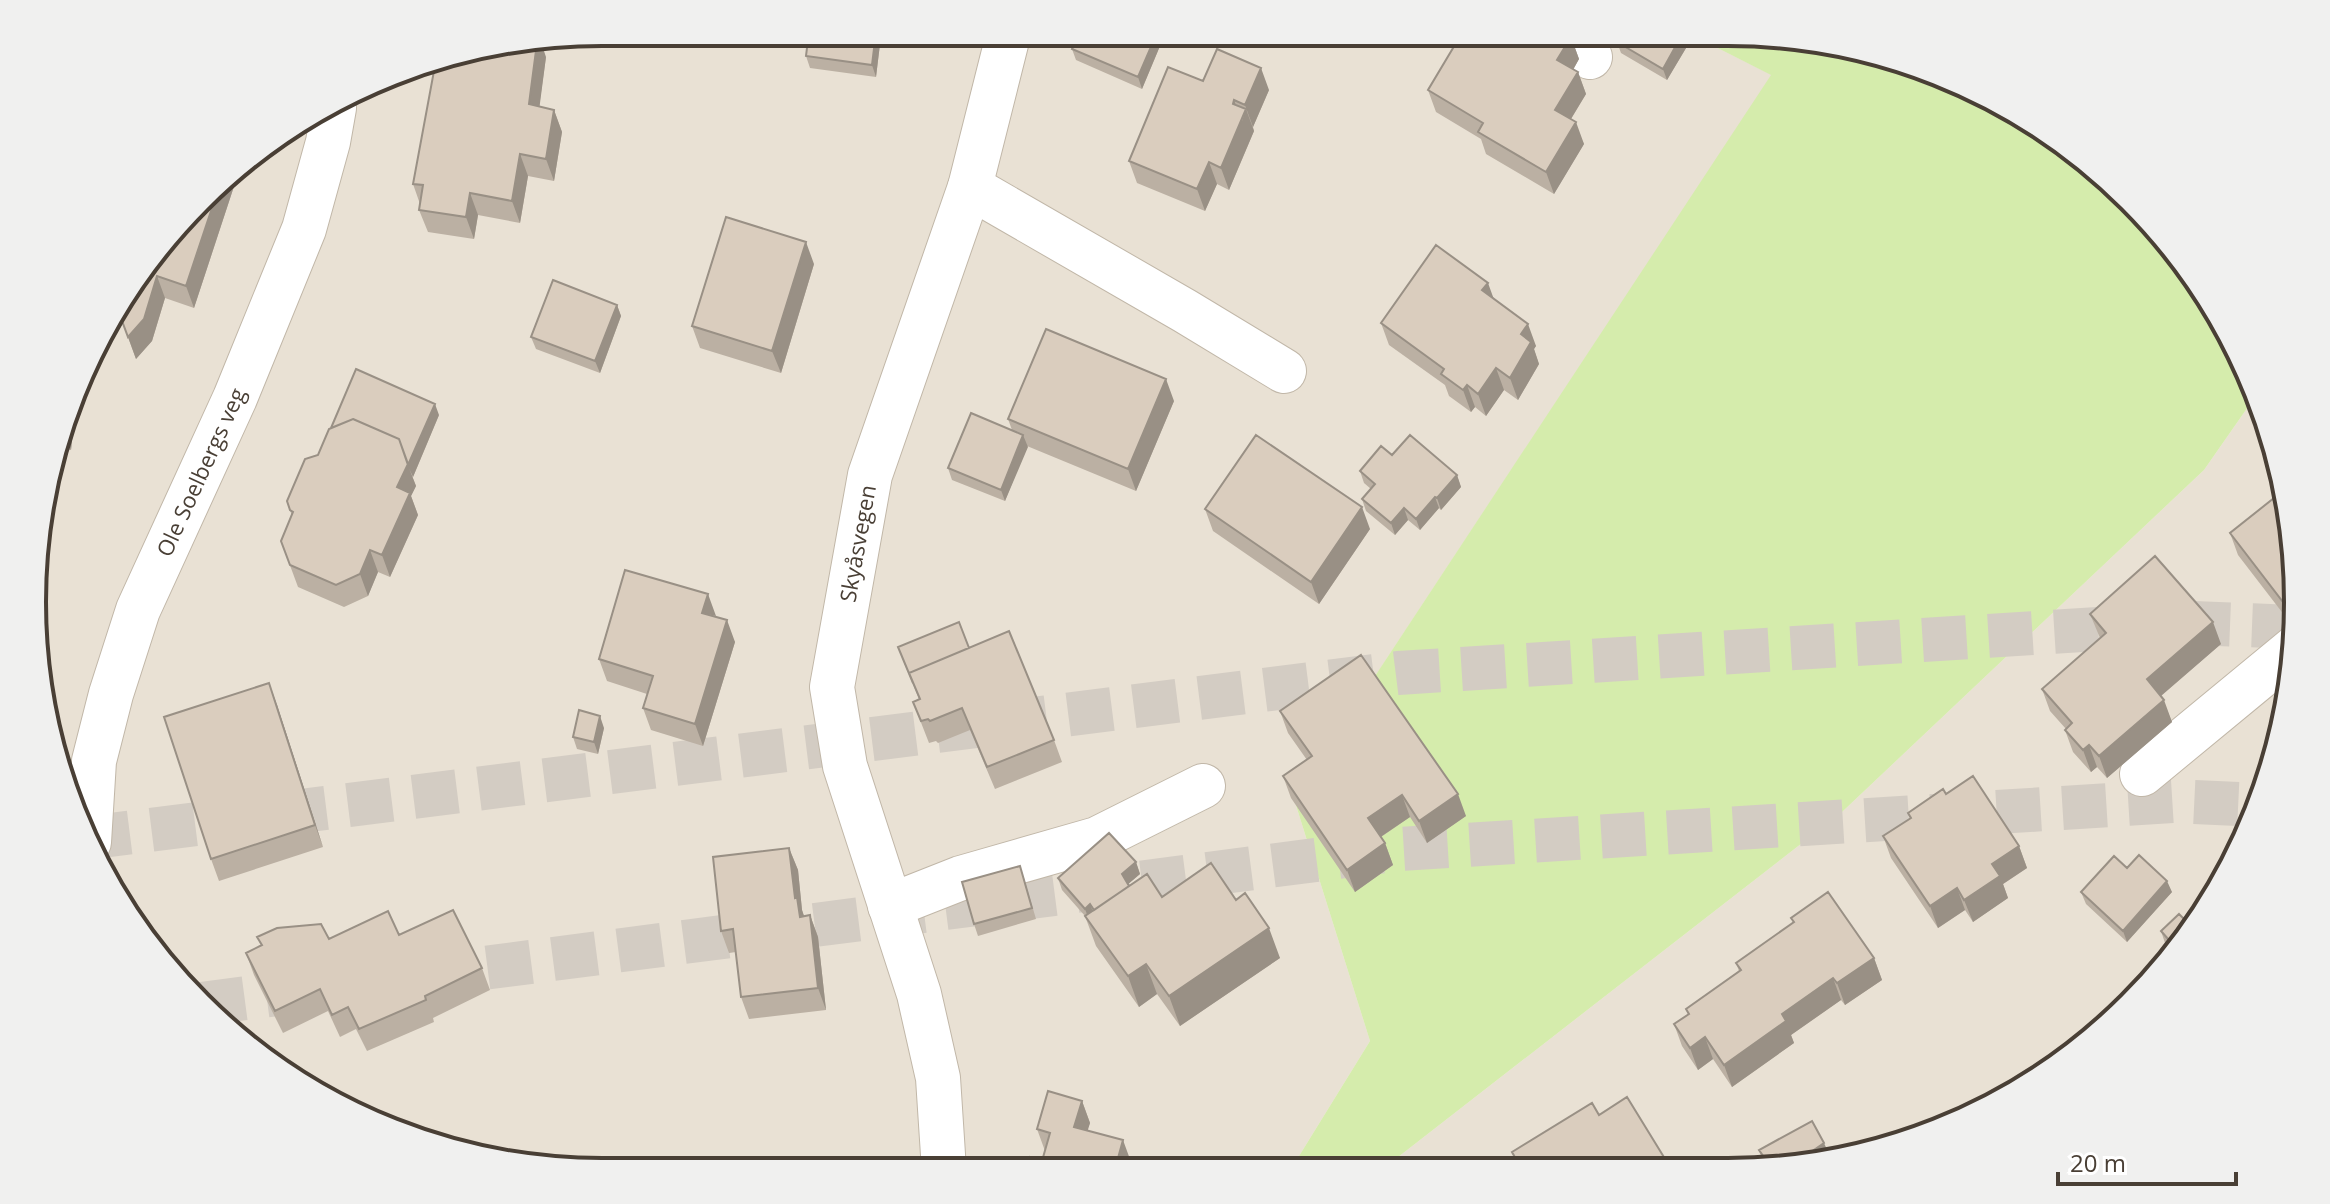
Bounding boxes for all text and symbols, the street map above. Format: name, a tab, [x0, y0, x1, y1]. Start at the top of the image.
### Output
street label: Ole Soelbergs veg	[149, 383, 252, 561]
street label: Skyåsvegen	[832, 482, 882, 604]
scale bar	[2058, 1136, 2236, 1186]
text: 20 m	[2070, 1146, 2126, 1179]

